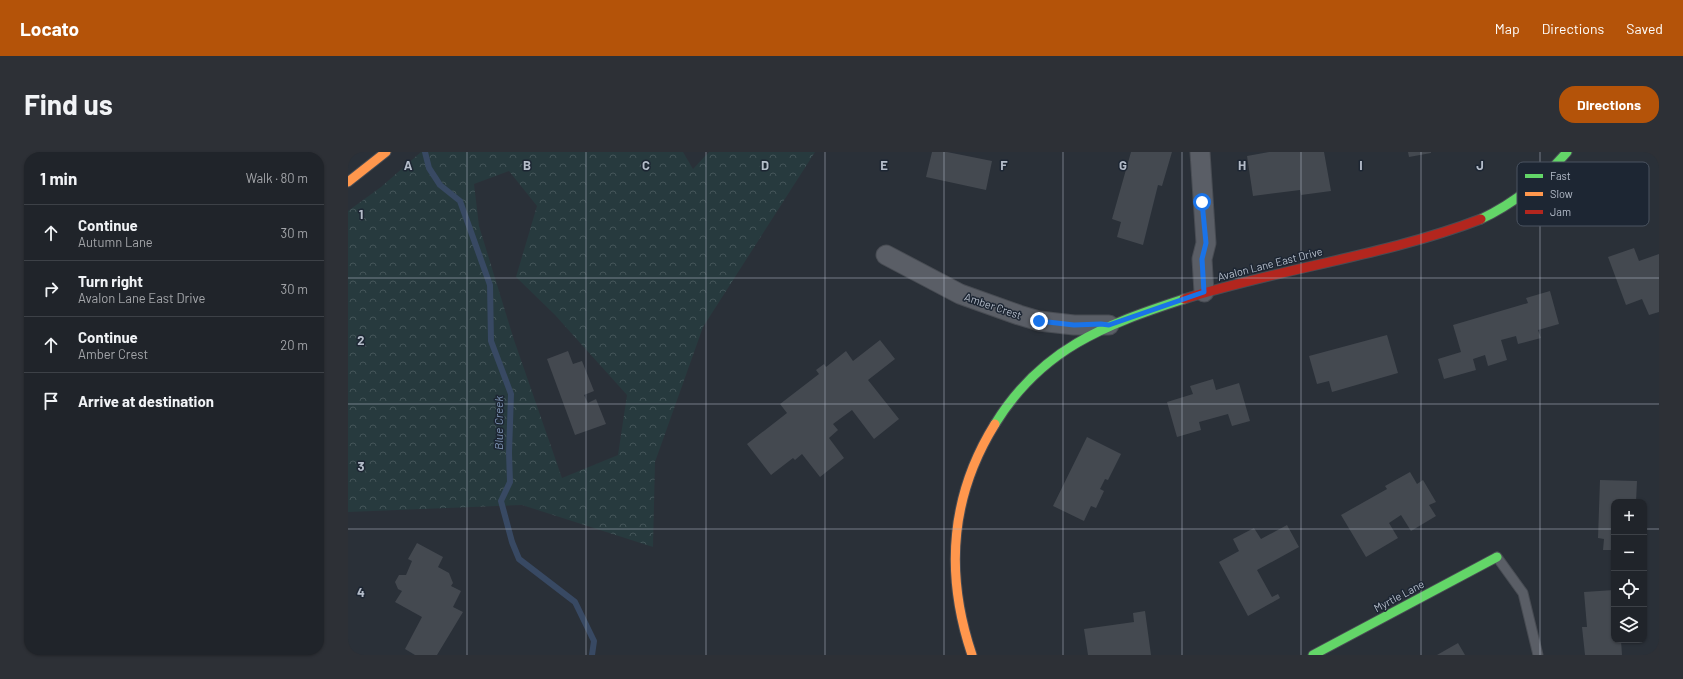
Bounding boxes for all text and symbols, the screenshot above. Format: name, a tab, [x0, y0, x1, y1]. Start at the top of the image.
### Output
text: Locato	[20, 17, 79, 40]
text: Map	[1495, 20, 1520, 37]
text: Directions	[1542, 20, 1604, 37]
text: Saved	[1626, 20, 1663, 37]
button: Directions	[1559, 86, 1659, 123]
text: Find us	[24, 87, 113, 121]
text: A	[404, 157, 413, 173]
text: B	[523, 157, 531, 173]
text: C	[642, 157, 650, 173]
text: D	[761, 157, 769, 173]
text: E	[880, 157, 888, 173]
text: F	[1000, 157, 1008, 173]
text: G	[1119, 157, 1127, 173]
text: H	[1238, 157, 1246, 173]
text: I	[1359, 157, 1363, 173]
text: J	[1476, 157, 1484, 173]
legend	[1517, 162, 1649, 226]
text: 1 min	[40, 168, 77, 188]
text: Fast	[1550, 169, 1571, 182]
text: Walk · 80 m	[246, 170, 308, 186]
text: Slow	[1550, 187, 1573, 200]
route start	[1193, 193, 1211, 211]
text: Jam	[1550, 205, 1571, 218]
text: 1	[359, 206, 363, 222]
text: Continue	[78, 216, 138, 234]
icon: ahead	[40, 222, 62, 244]
text: 30 m	[281, 225, 308, 241]
text: Autumn Lane	[78, 234, 153, 250]
street label: Avalon Lane East Drive	[1216, 244, 1324, 283]
text: Turn right	[78, 272, 143, 290]
icon: right	[40, 278, 62, 300]
text: 30 m	[281, 281, 308, 297]
text: Avalon Lane East Drive	[78, 290, 205, 306]
street label: Amber Crest	[963, 290, 1023, 321]
route end	[1030, 312, 1048, 330]
text: Continue	[78, 328, 138, 346]
text: 2	[357, 332, 365, 348]
icon: ahead	[40, 334, 62, 356]
text: 20 m	[280, 337, 308, 353]
text: Amber Crest	[78, 346, 148, 362]
icon: arrive	[40, 390, 62, 412]
text: Arrive at destination	[78, 392, 214, 410]
water label: Blue Creek	[491, 396, 505, 450]
text: 3	[357, 458, 365, 474]
map controls	[1611, 499, 1647, 643]
button: +	[1611, 499, 1647, 535]
button: −	[1611, 535, 1647, 571]
button: locate	[1611, 571, 1647, 607]
street label: Myrtle Lane	[1371, 577, 1426, 614]
text: 4	[357, 584, 365, 600]
button: layers	[1611, 607, 1647, 643]

